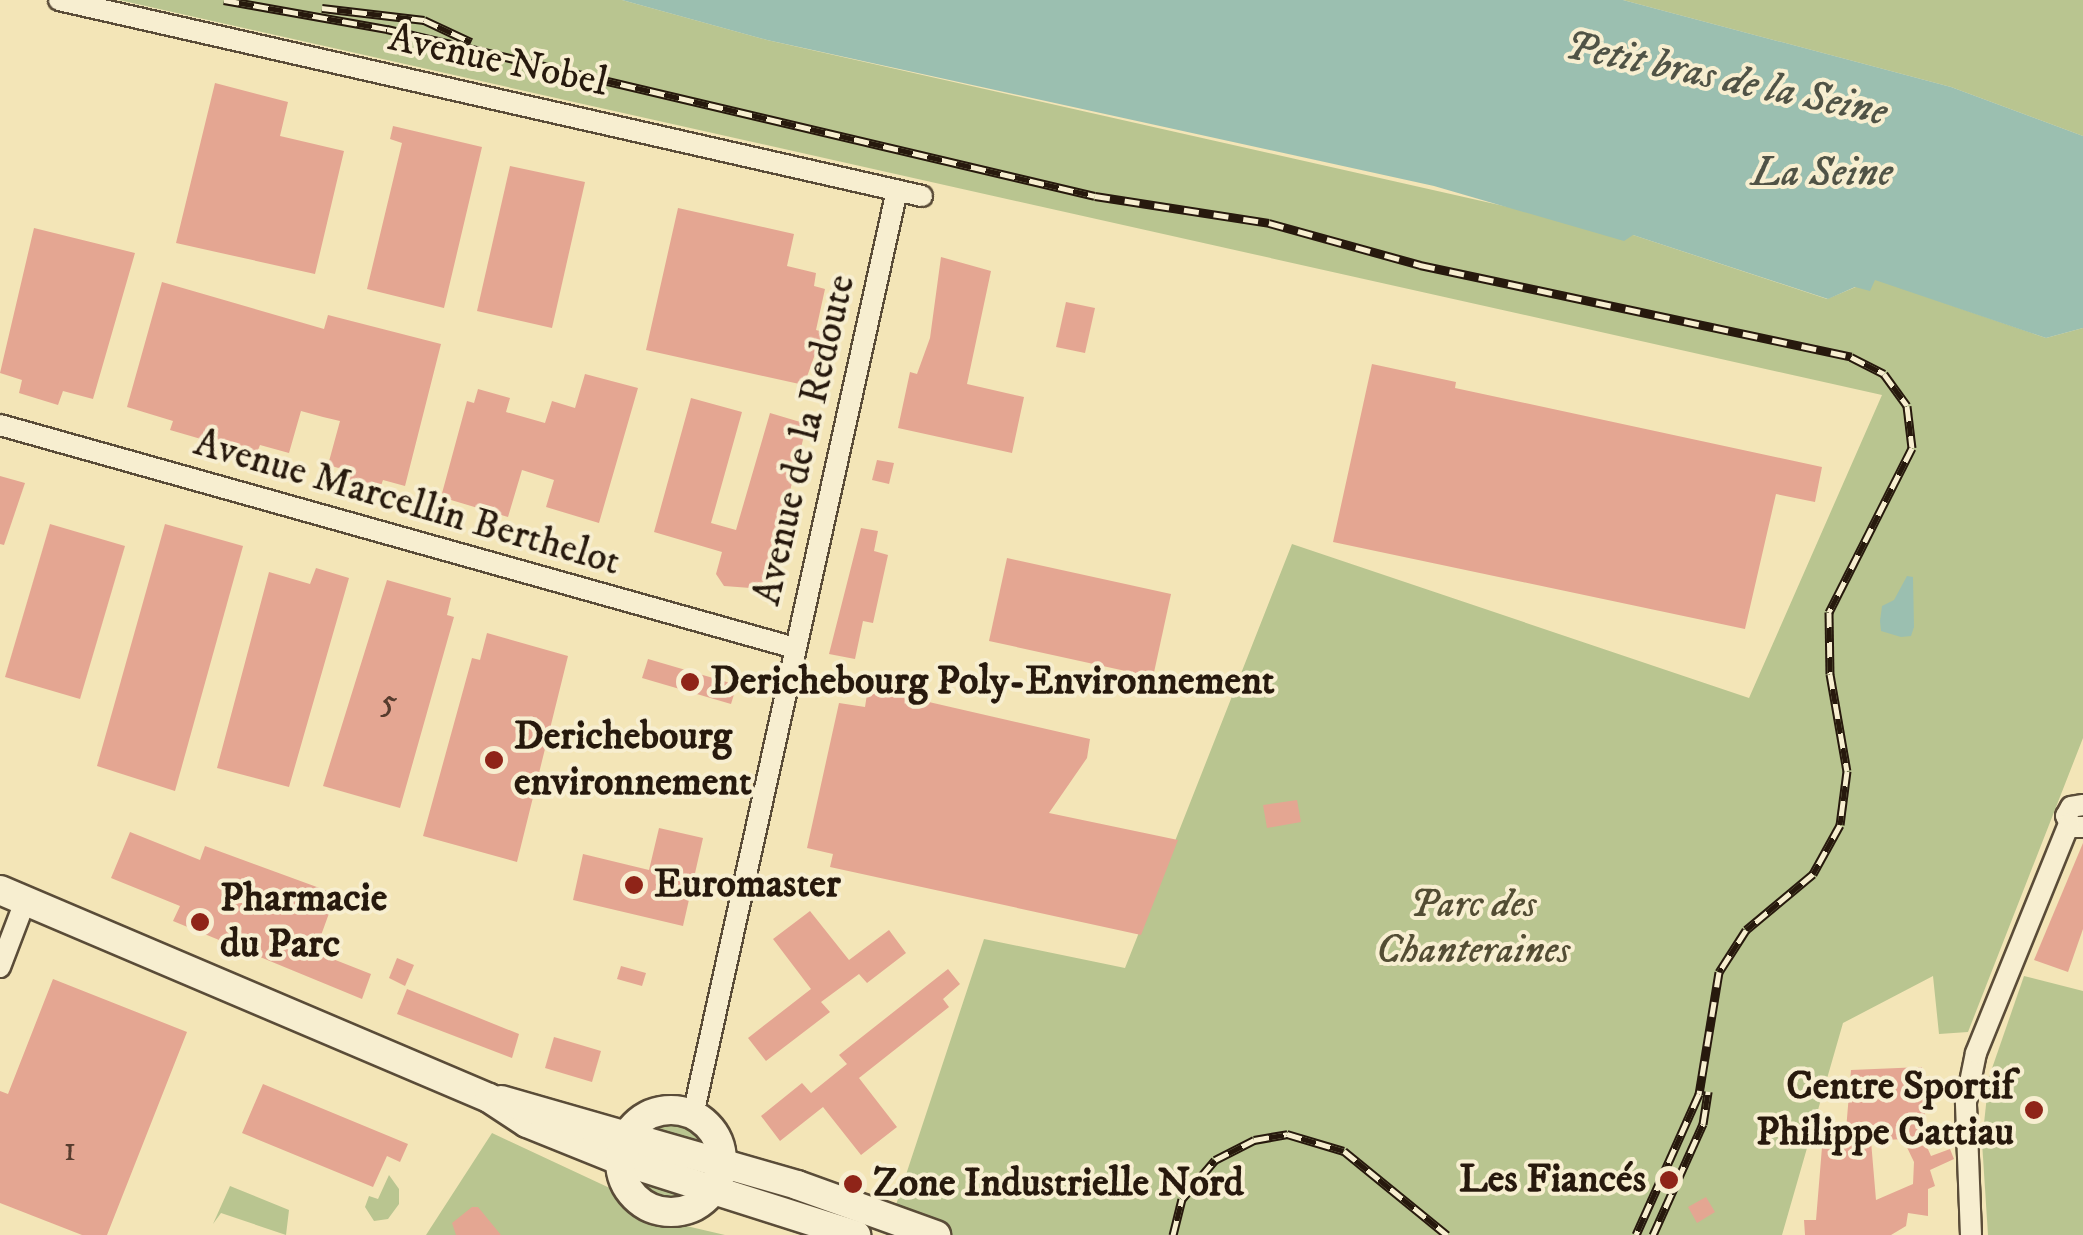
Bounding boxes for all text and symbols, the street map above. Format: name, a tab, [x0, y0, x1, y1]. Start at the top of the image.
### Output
street label: Avenue Nobel	[384, 14, 612, 108]
water label: Petit bras de la Seine	[1560, 20, 1892, 138]
water label: La Seine	[1751, 148, 1893, 198]
street label: Avenue de la Redoute	[744, 270, 866, 610]
street label: Avenue Marcellin Berthelot	[188, 419, 626, 587]
place label: Derichebourg Poly-Environnement	[710, 658, 1275, 706]
marker: Derichebourg Poly-Environnement	[679, 671, 701, 693]
house number: 5	[380, 681, 398, 723]
place label: Derichebourg environnement	[514, 713, 752, 807]
marker: Derichebourg environnement	[483, 749, 505, 771]
place label: Euromaster	[654, 861, 841, 909]
marker: Euromaster	[623, 874, 645, 896]
place label: Pharmacie du Parc	[220, 875, 387, 969]
park label: Parc des Chanteraines	[1376, 881, 1570, 975]
marker: Pharmacie du Parc	[189, 911, 211, 933]
place label: Centre Sportif Philippe Cattiau	[1756, 1063, 2014, 1157]
marker: Centre Sportif Philippe Cattiau	[2023, 1099, 2045, 1121]
house number: 1	[64, 1129, 76, 1171]
place label: Les Fiancés	[1459, 1156, 1646, 1204]
place label: Zone Industrielle Nord	[873, 1160, 1244, 1208]
marker: Les Fiancés	[1656, 1167, 1682, 1193]
marker: Zone Industrielle Nord	[842, 1173, 864, 1195]

